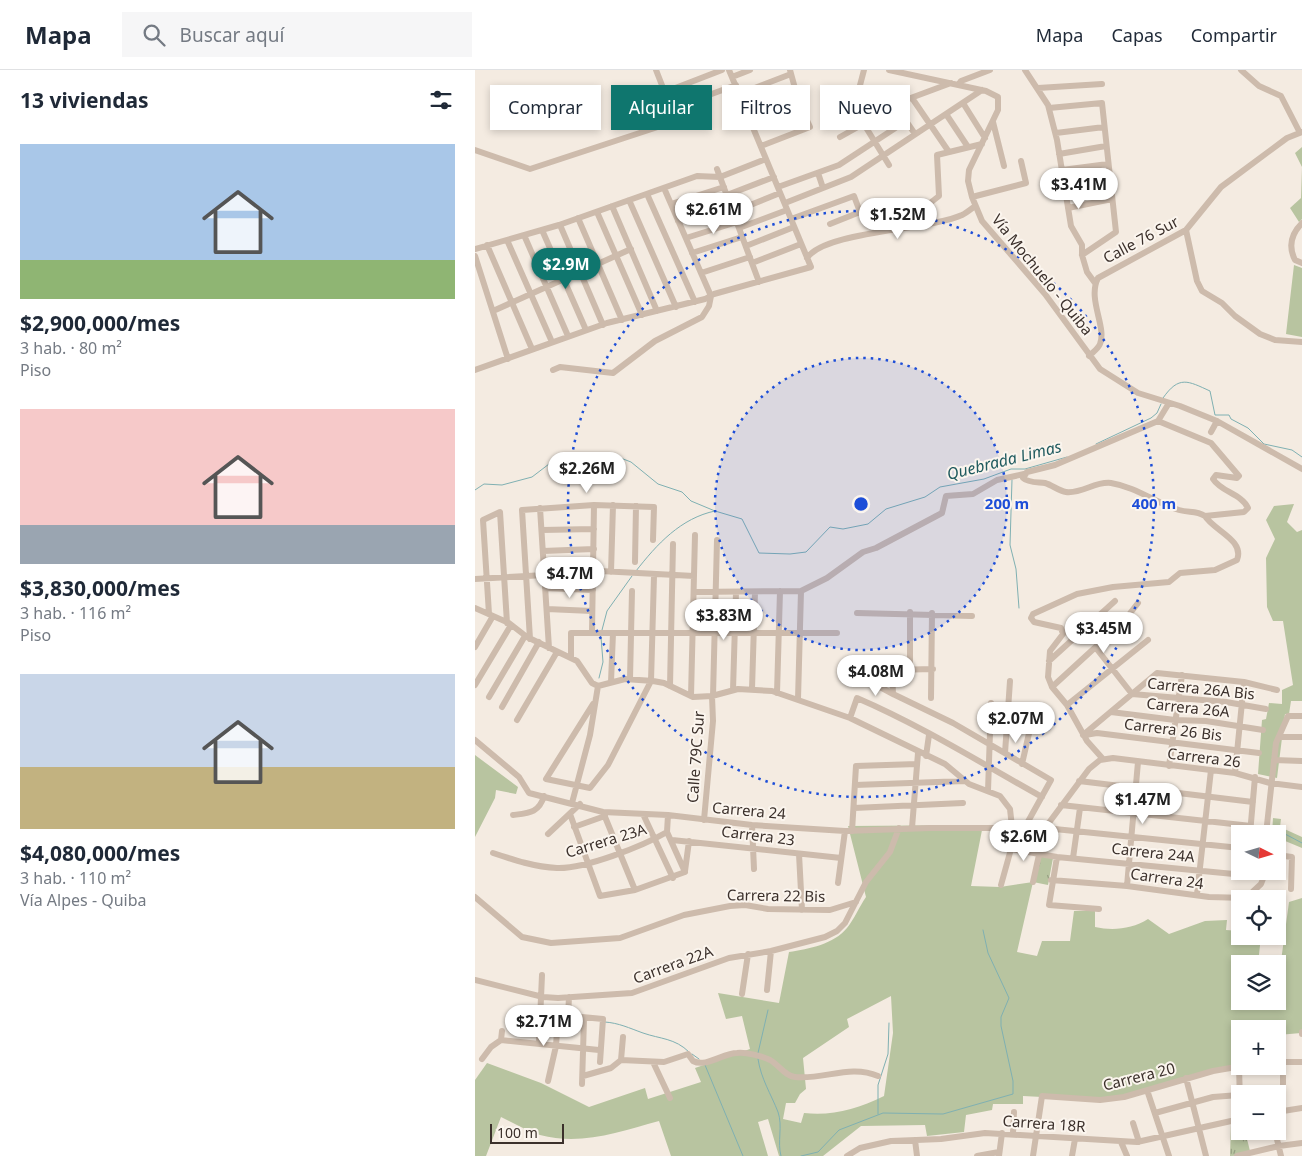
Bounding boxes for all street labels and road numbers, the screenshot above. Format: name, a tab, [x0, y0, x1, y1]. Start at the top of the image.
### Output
street label: Vía Mochuelo - Quiba	[988, 210, 1098, 339]
street label: Calle 76 Sur	[1099, 211, 1182, 267]
street label: Carrera 26A Bis	[1146, 672, 1256, 704]
street label: Carrera 26A	[1146, 693, 1231, 721]
street label: Calle 79C Sur	[682, 710, 708, 804]
street label: Carrera 26 Bis	[1123, 713, 1223, 745]
street label: Carrera 26	[1166, 743, 1242, 771]
street label: Carrera 24	[711, 797, 787, 823]
street label: Carrera 23A	[563, 818, 649, 862]
street label: Carrera 23	[720, 821, 796, 849]
street label: Carrera 24A	[1111, 838, 1196, 866]
street label: Carrera 24	[1129, 863, 1205, 893]
street label: Carrera 22 Bis	[727, 884, 825, 906]
street label: Carrera 22A	[630, 940, 716, 988]
street label: Carrera 20	[1101, 1057, 1177, 1095]
street label: Carrera 18R	[1002, 1110, 1087, 1136]

